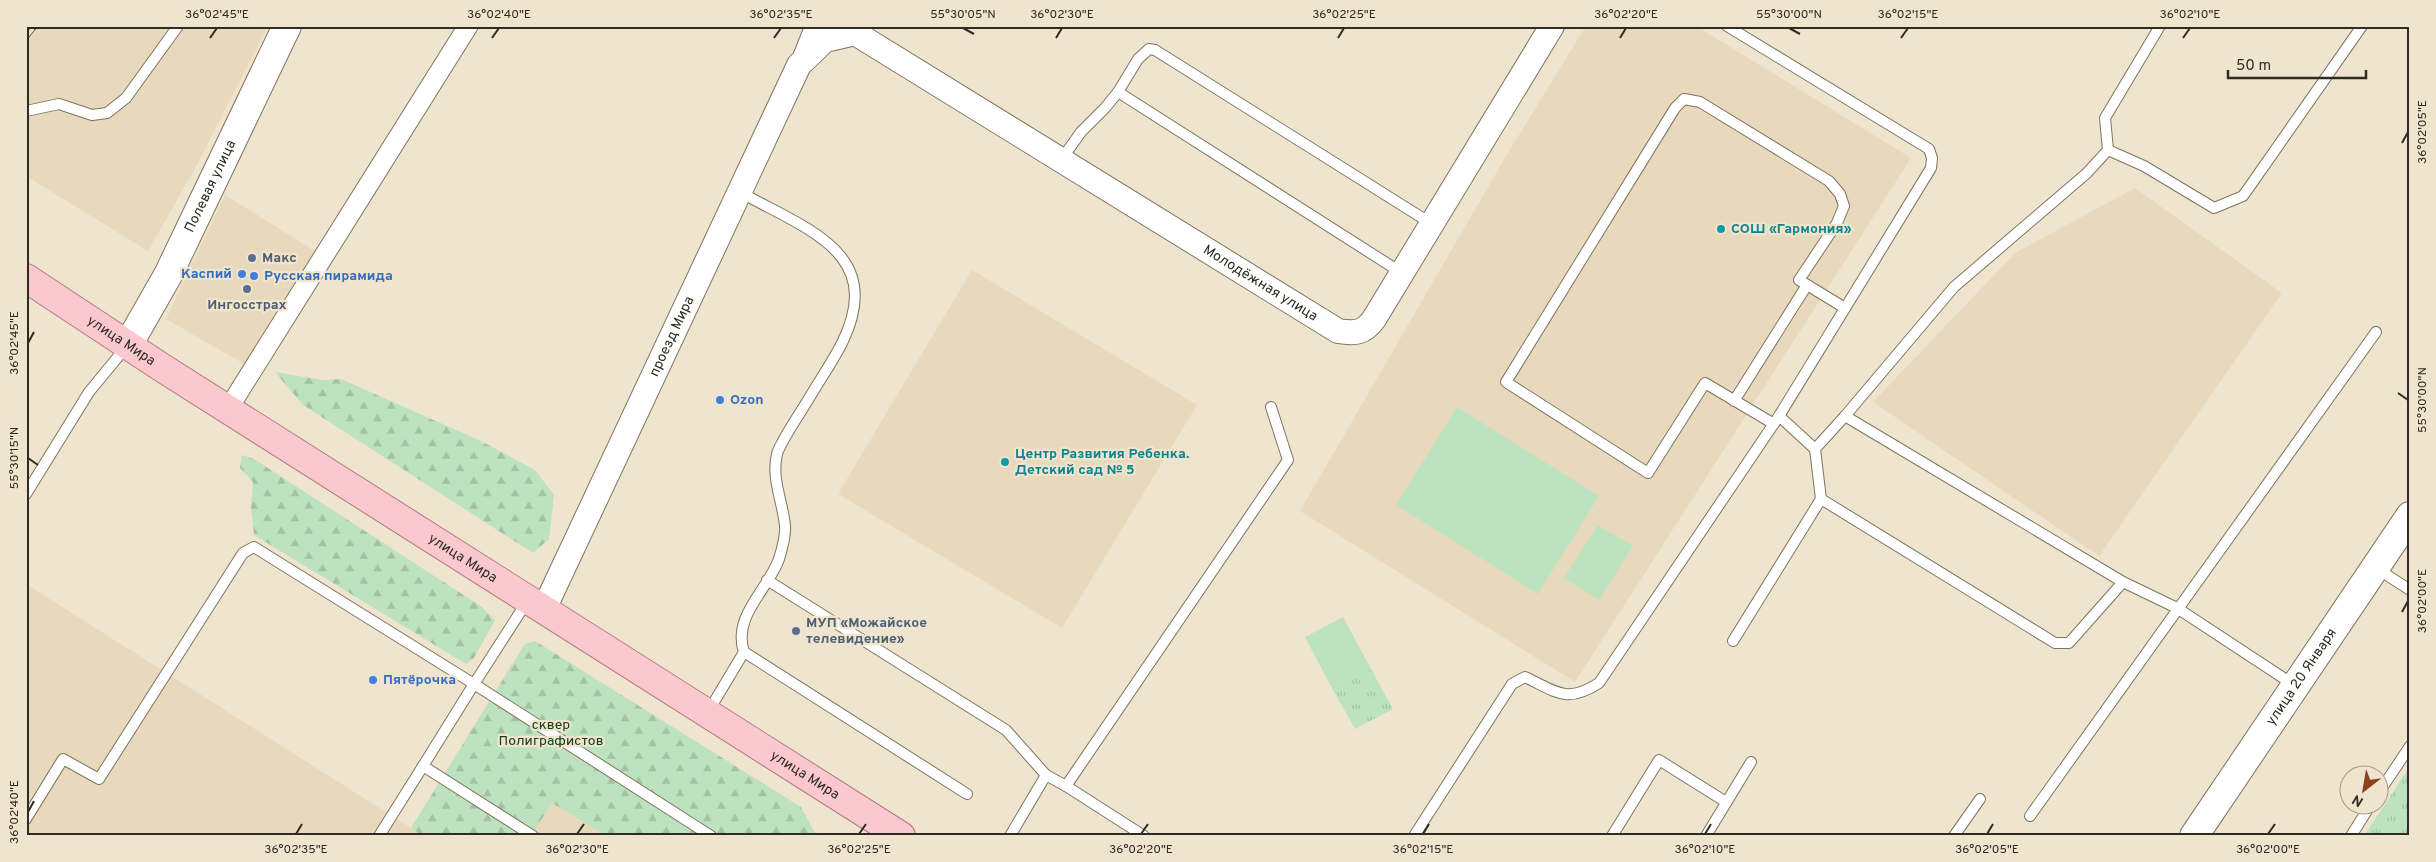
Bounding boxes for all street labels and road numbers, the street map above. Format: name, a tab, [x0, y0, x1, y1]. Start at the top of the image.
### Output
street label: Полевая улица	[181, 137, 240, 235]
street label: Молодёжная улица	[1200, 241, 1321, 325]
street label: проезд Мира	[646, 294, 698, 379]
street label: улица Мира	[84, 312, 159, 369]
street label: улица Мира	[425, 530, 501, 586]
street label: улица 20 Января	[2263, 625, 2340, 729]
street label: улица Мира	[767, 747, 843, 803]

